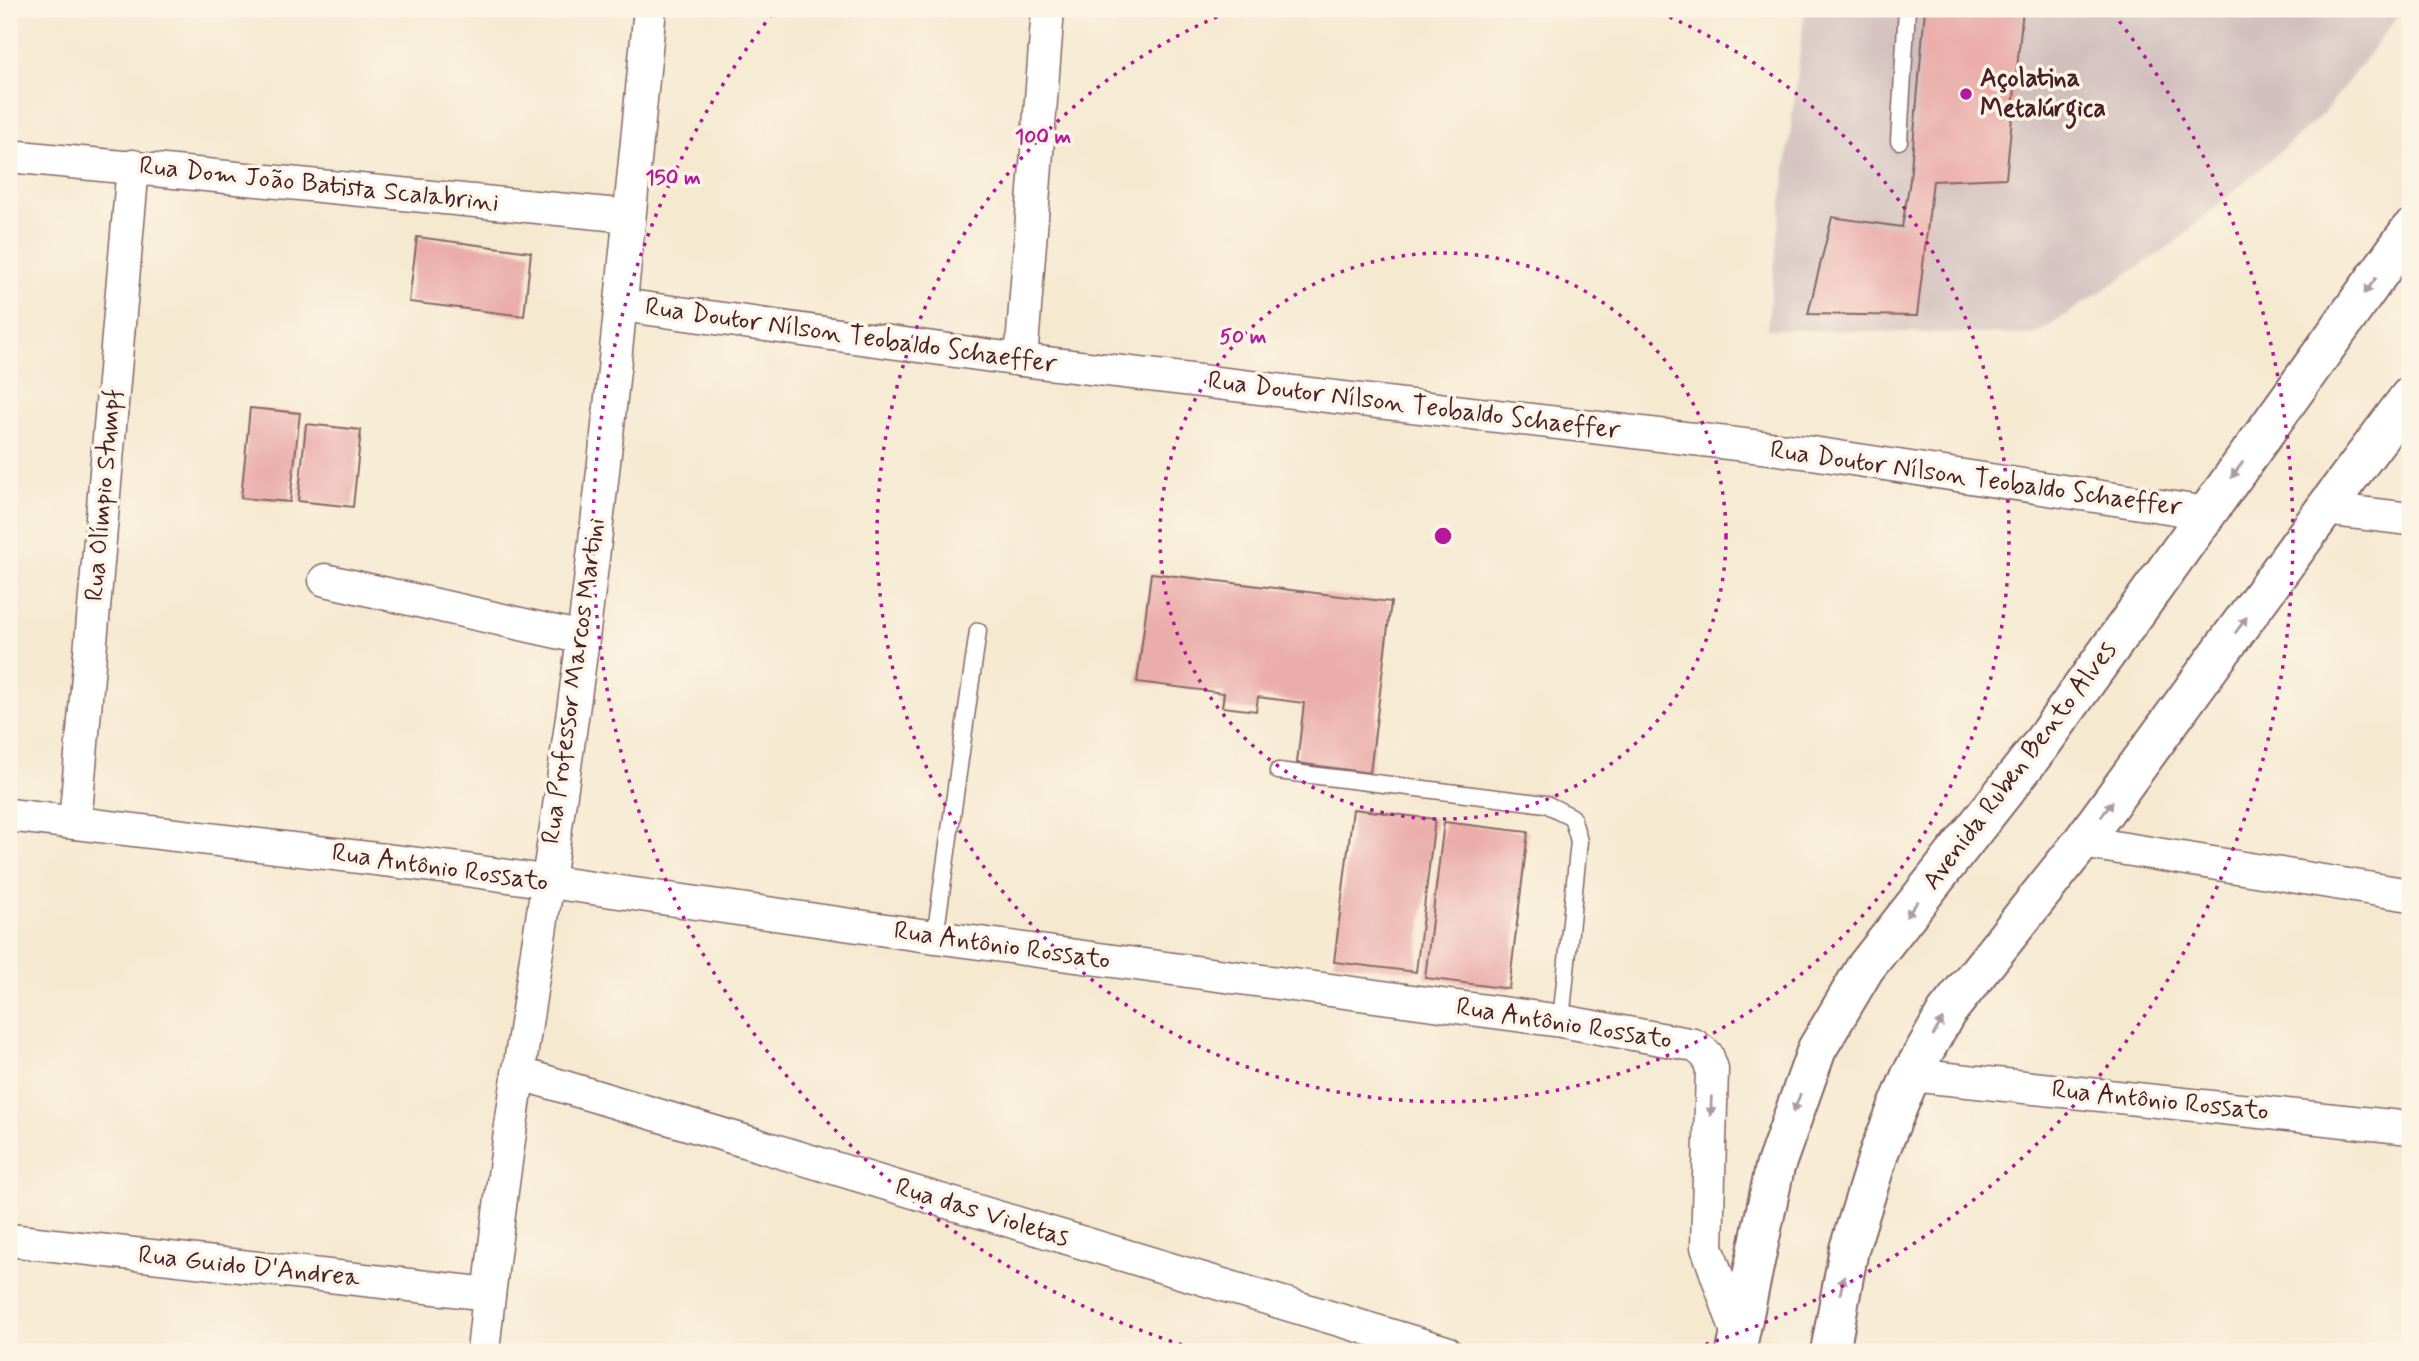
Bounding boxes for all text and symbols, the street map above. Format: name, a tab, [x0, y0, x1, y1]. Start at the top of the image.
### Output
place label: Açolatina Metalúrgica	[1980, 62, 2106, 129]
marker: Açolatina Metalúrgica	[1958, 86, 1974, 102]
text: 100 m	[1015, 123, 1071, 151]
street label: Rua Dom João Batista Scalabrini	[137, 149, 501, 221]
text: 150 m	[645, 164, 701, 192]
one-way arrow	[2363, 277, 2377, 295]
street label: Rua Doutor Nílson Teobaldo Schaeffer	[643, 290, 1060, 382]
text: 50 m	[1220, 323, 1267, 351]
street label: Rua Doutor Nílson Teobaldo Schaeffer	[1206, 364, 1623, 448]
street label: Rua Olímpio Stumpf	[78, 387, 130, 603]
street label: Rua Doutor Nílson Teobaldo Schaeffer	[1768, 433, 2185, 525]
one-way arrow	[2230, 461, 2244, 479]
street label: Rua Professor Marcos Martini	[534, 516, 614, 846]
centre of rings	[1431, 524, 1455, 548]
one-way arrow	[2234, 616, 2248, 634]
street label: Avenida Ruben Bento Alves	[1915, 635, 2125, 897]
one-way arrow	[2100, 800, 2114, 818]
street label: Rua Antônio Rossato	[330, 836, 550, 900]
one-way arrow	[1905, 900, 1920, 917]
street label: Rua Antônio Rossato	[892, 914, 1112, 978]
street label: Rua Antônio Rossato	[1454, 990, 1674, 1058]
one-way arrow	[1932, 1018, 1944, 1037]
street label: Rua Antônio Rossato	[2050, 1073, 2270, 1129]
one-way arrow	[1792, 1093, 1803, 1114]
one-way arrow	[1705, 1095, 1717, 1117]
street label: Rua das Violetas	[891, 1170, 1073, 1256]
street label: Rua Guido D'Andrea	[136, 1238, 362, 1296]
one-way arrow	[1836, 1274, 1847, 1296]

